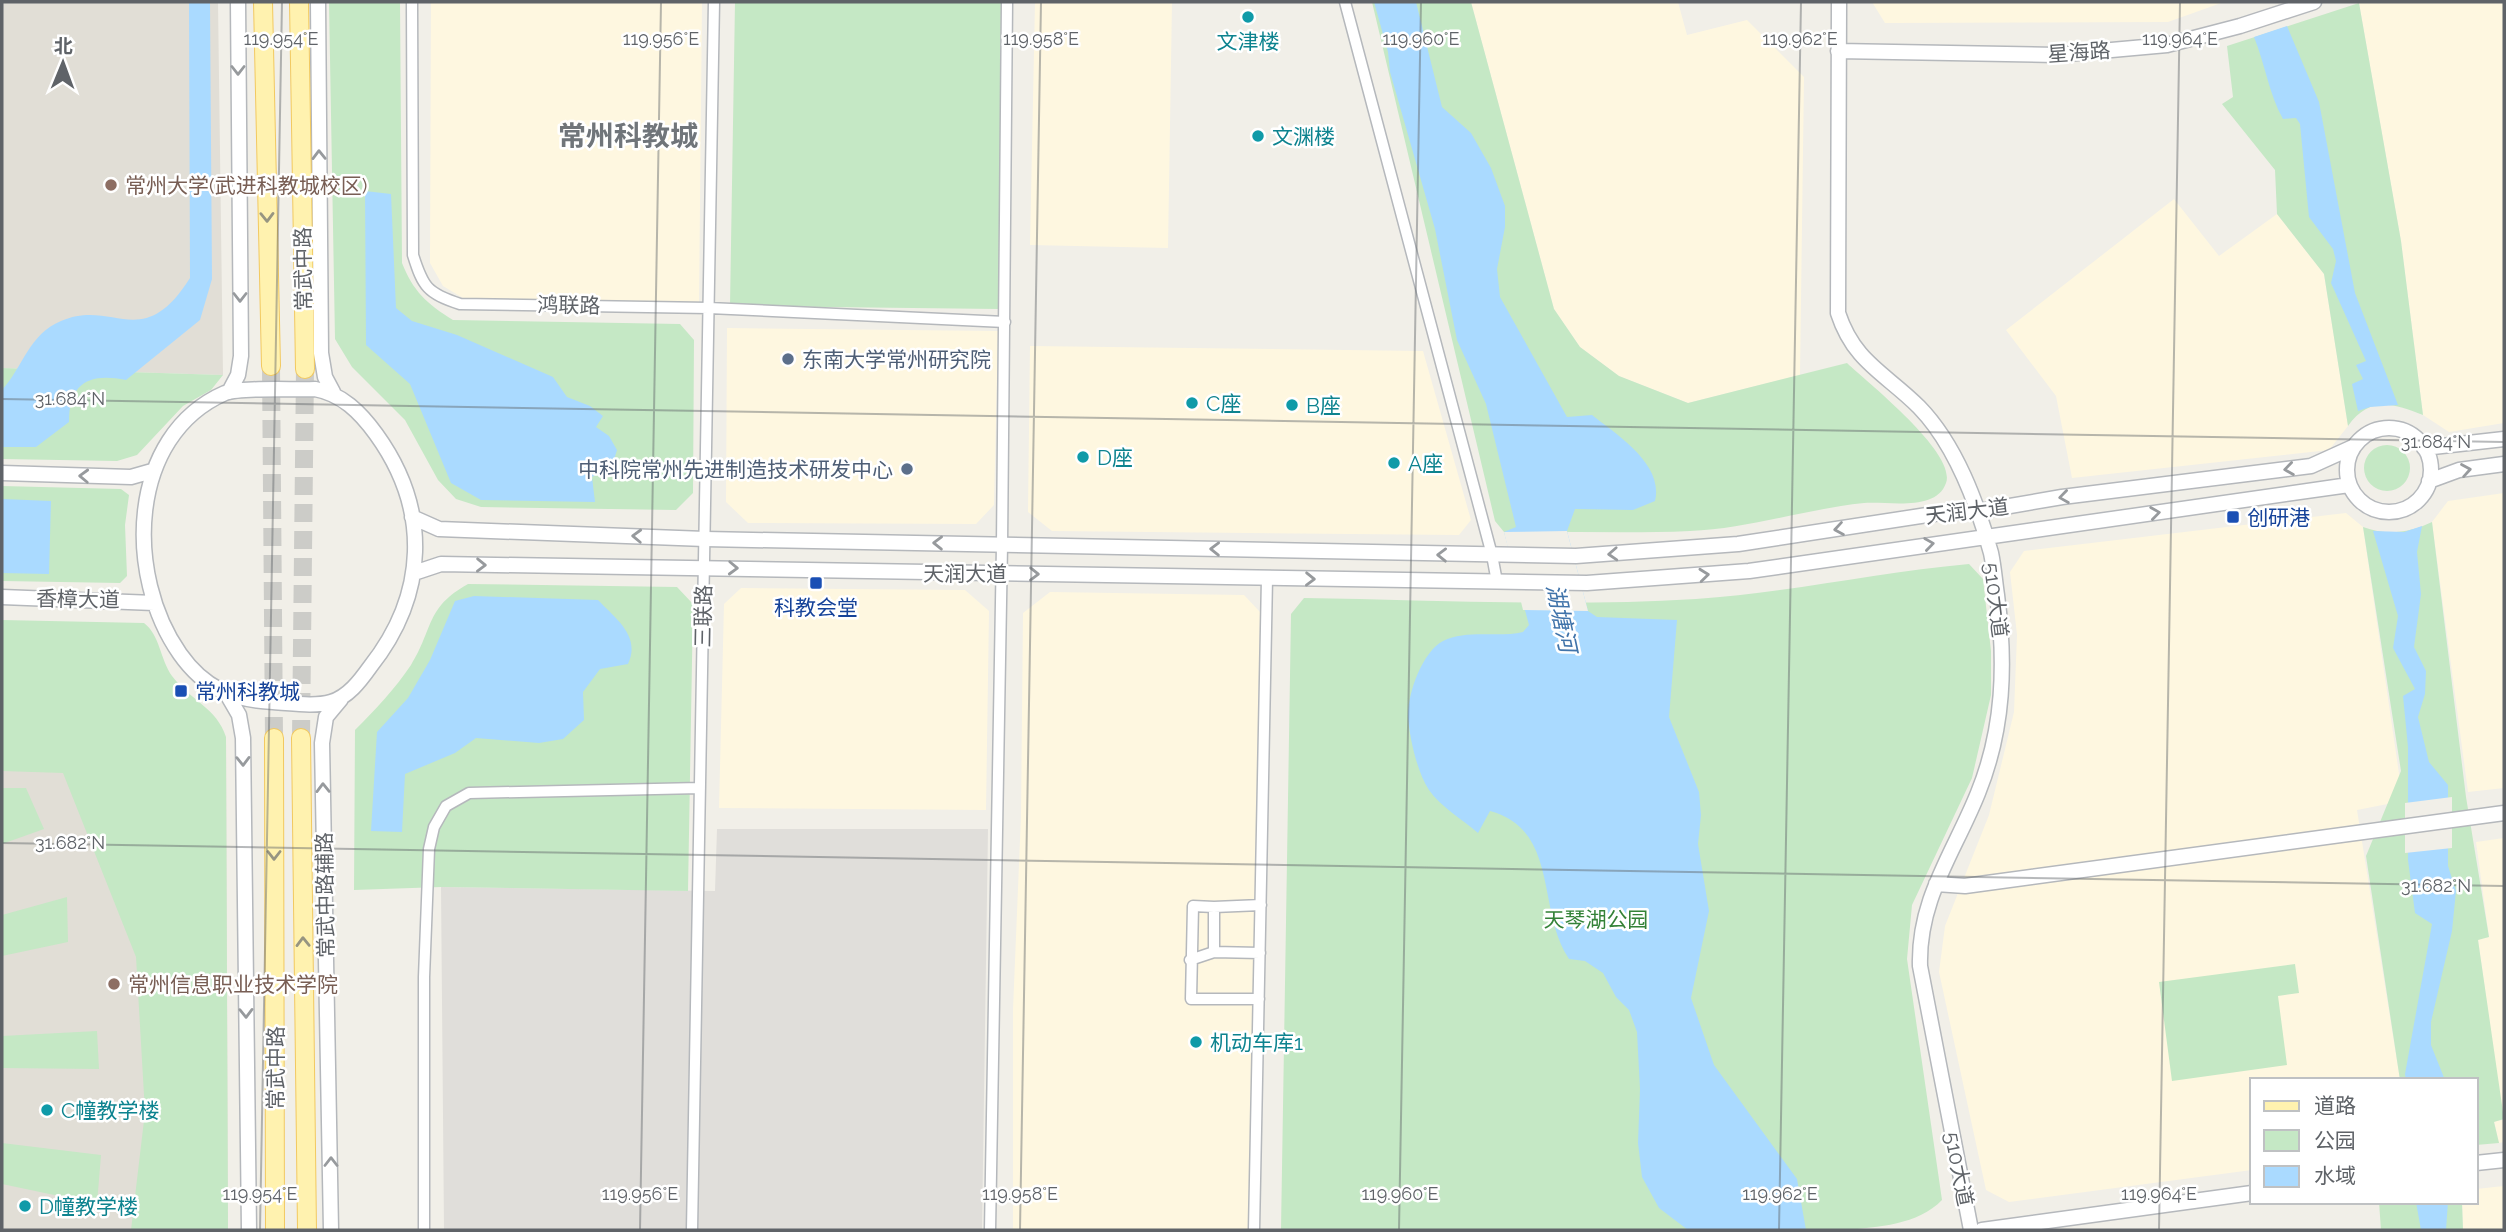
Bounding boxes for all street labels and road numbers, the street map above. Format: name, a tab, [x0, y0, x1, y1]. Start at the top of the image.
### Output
street label: 星海路	[2047, 37, 2111, 67]
street label: 常武中路	[290, 227, 316, 311]
street label: 鸿联路	[537, 292, 601, 318]
street label: 天润大道	[1924, 493, 2010, 529]
street label: 天润大道	[923, 561, 1007, 586]
street label: 510大道	[1979, 561, 2013, 639]
street label: 三联路	[690, 584, 716, 648]
street label: 香樟大道	[36, 586, 120, 612]
street label: 常武中路辅路	[311, 832, 339, 958]
street label: 常武中路	[263, 1026, 288, 1110]
street label: 510大道	[1940, 1130, 1978, 1208]

